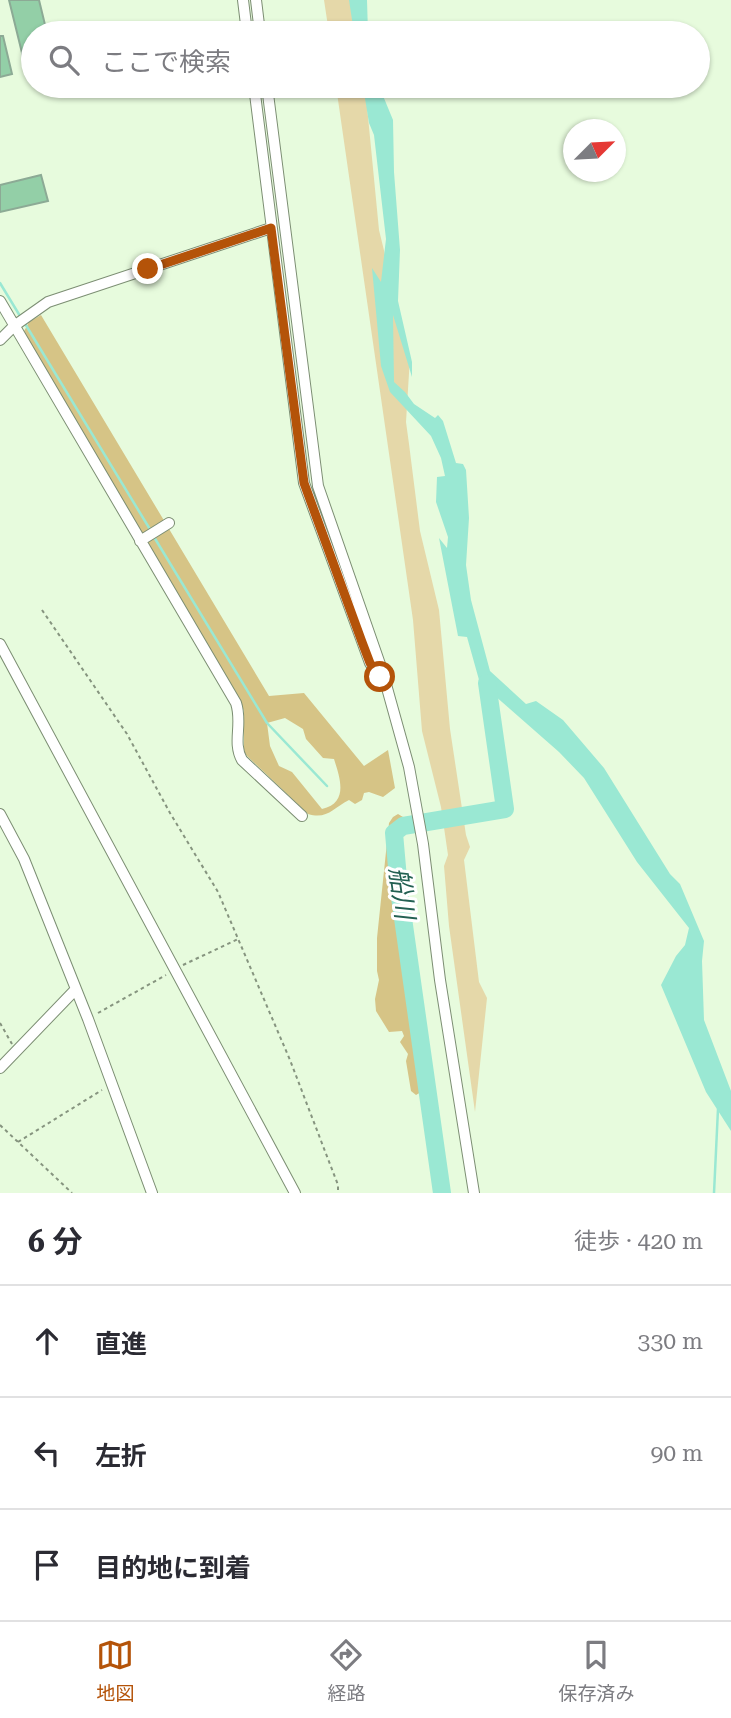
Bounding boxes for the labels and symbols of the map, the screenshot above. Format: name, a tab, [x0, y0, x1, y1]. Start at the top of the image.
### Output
north arrow	[563, 119, 626, 182]
route end	[132, 253, 163, 284]
route start	[364, 661, 395, 692]
water label: 船川	[384, 865, 421, 924]

